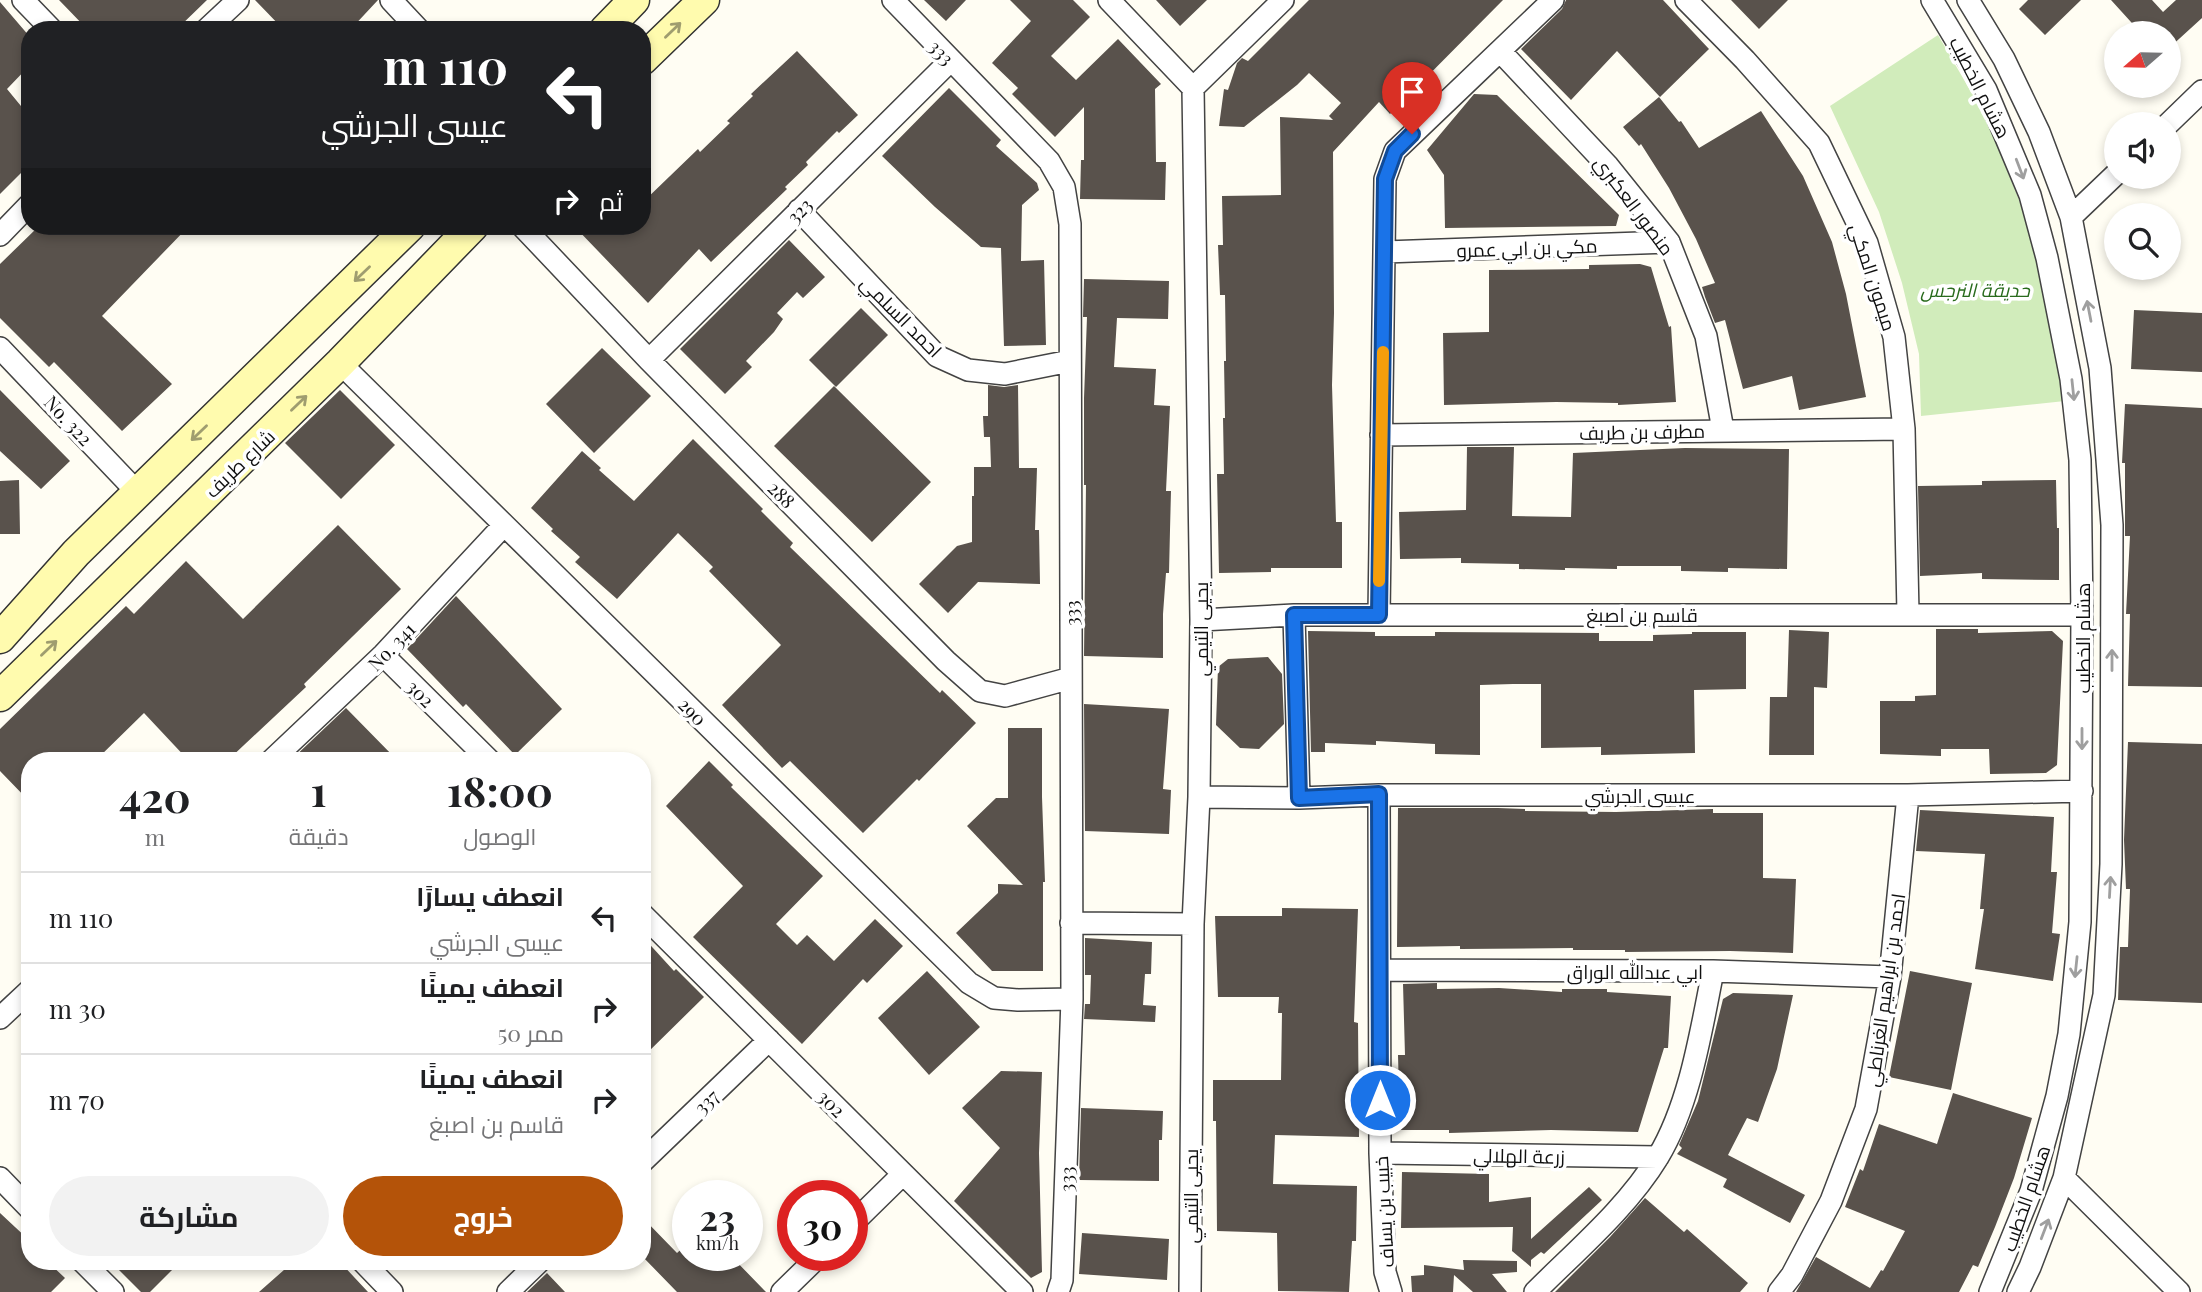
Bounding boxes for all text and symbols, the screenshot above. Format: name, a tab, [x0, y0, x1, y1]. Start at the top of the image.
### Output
north arrow	[2104, 21, 2180, 98]
map controls	[2104, 21, 2181, 280]
one-way arrow	[664, 22, 681, 39]
text: 110 m	[383, 32, 508, 97]
street label: هشام الخطيب	[1942, 32, 2018, 143]
street label: 333	[924, 34, 960, 70]
icon: left	[532, 49, 623, 140]
pin	[1382, 62, 1442, 134]
icon: arrive	[1393, 73, 1431, 111]
text: عيسى الجرشي	[321, 102, 508, 145]
button: sound	[2104, 112, 2181, 189]
street label: منصور العكبري	[1587, 150, 1681, 262]
one-way arrow	[2014, 158, 2027, 179]
icon: right	[547, 182, 585, 220]
text: ثم	[599, 183, 623, 218]
street label: 323	[781, 192, 817, 228]
button: search	[2104, 203, 2181, 280]
street label: ميمون المكي	[1842, 220, 1904, 335]
street label: مكي بن ابي عمرو	[1456, 232, 1598, 265]
one-way arrow	[353, 265, 370, 282]
street label: احمد السلمي	[853, 270, 948, 365]
park label: حديقة النرجس	[1920, 276, 2031, 302]
one-way arrow	[2082, 300, 2096, 323]
one-way arrow	[2066, 378, 2079, 401]
street label: No. 322	[39, 389, 99, 451]
one-way arrow	[290, 395, 307, 412]
street label: مطرف بن طريف	[1579, 417, 1705, 445]
street label: شارع طريف	[198, 423, 281, 504]
one-way arrow	[191, 424, 208, 441]
street label: 288	[763, 475, 801, 513]
street label: يحيى التيمي	[1187, 582, 1216, 676]
street label: هشام الخطيب	[2069, 583, 2097, 693]
street label: 333	[1058, 600, 1084, 626]
street label: قاسم بن اصبغ	[1586, 601, 1698, 629]
street label: No. 341	[362, 616, 420, 676]
one-way arrow	[40, 640, 57, 657]
one-way arrow	[2105, 649, 2119, 672]
street label: 302	[402, 674, 440, 712]
street label: 290	[673, 691, 713, 731]
one-way arrow	[2075, 728, 2089, 751]
text: 1	[311, 762, 327, 818]
text: 18:00	[447, 762, 553, 818]
text: 420	[119, 768, 191, 824]
street label: عيسى الجرشي	[1584, 782, 1696, 811]
text: دقيقة	[289, 820, 349, 851]
text: الوصول	[463, 820, 536, 851]
text: m	[145, 821, 165, 852]
one-way arrow	[2103, 876, 2116, 899]
text: انعطف يسارًا	[416, 878, 564, 913]
street label: احمد بن ابراهيم الغرناطي	[1858, 892, 1913, 1089]
icon: left	[585, 899, 623, 937]
text: 110 m	[49, 900, 113, 935]
text: عيسى الجرشي	[430, 926, 564, 957]
one-way arrow	[2069, 955, 2082, 977]
street label: ابي عبدالله الوراق	[1567, 958, 1703, 987]
text: انعطف يمينًا	[419, 969, 564, 1004]
icon: right	[585, 990, 623, 1028]
text: 30 m	[49, 991, 106, 1026]
text: ممر 50	[498, 1017, 564, 1048]
text: انعطف يمينًا	[419, 1060, 564, 1095]
position arrow	[1343, 1063, 1417, 1137]
icon: right	[585, 1081, 623, 1119]
text: 70 m	[49, 1082, 105, 1117]
street label: 337	[688, 1083, 724, 1119]
street label: 302	[813, 1084, 851, 1122]
text: قاسم بن اصبغ	[429, 1108, 564, 1139]
street label: زرعة الهلالي	[1473, 1141, 1565, 1172]
street label: هشام الخطيب	[1995, 1141, 2057, 1255]
street label: يحيى التيمي	[1177, 1149, 1206, 1243]
street label: خبيب بن يساف	[1367, 1156, 1399, 1268]
street label: 333	[1053, 1166, 1079, 1192]
button: مشاركة	[49, 1176, 329, 1256]
button: خروج	[343, 1176, 623, 1256]
speed limit sign: 30	[777, 1180, 868, 1271]
text: 23	[700, 1193, 735, 1240]
one-way arrow	[2039, 1219, 2052, 1241]
text: km/h	[696, 1231, 739, 1255]

